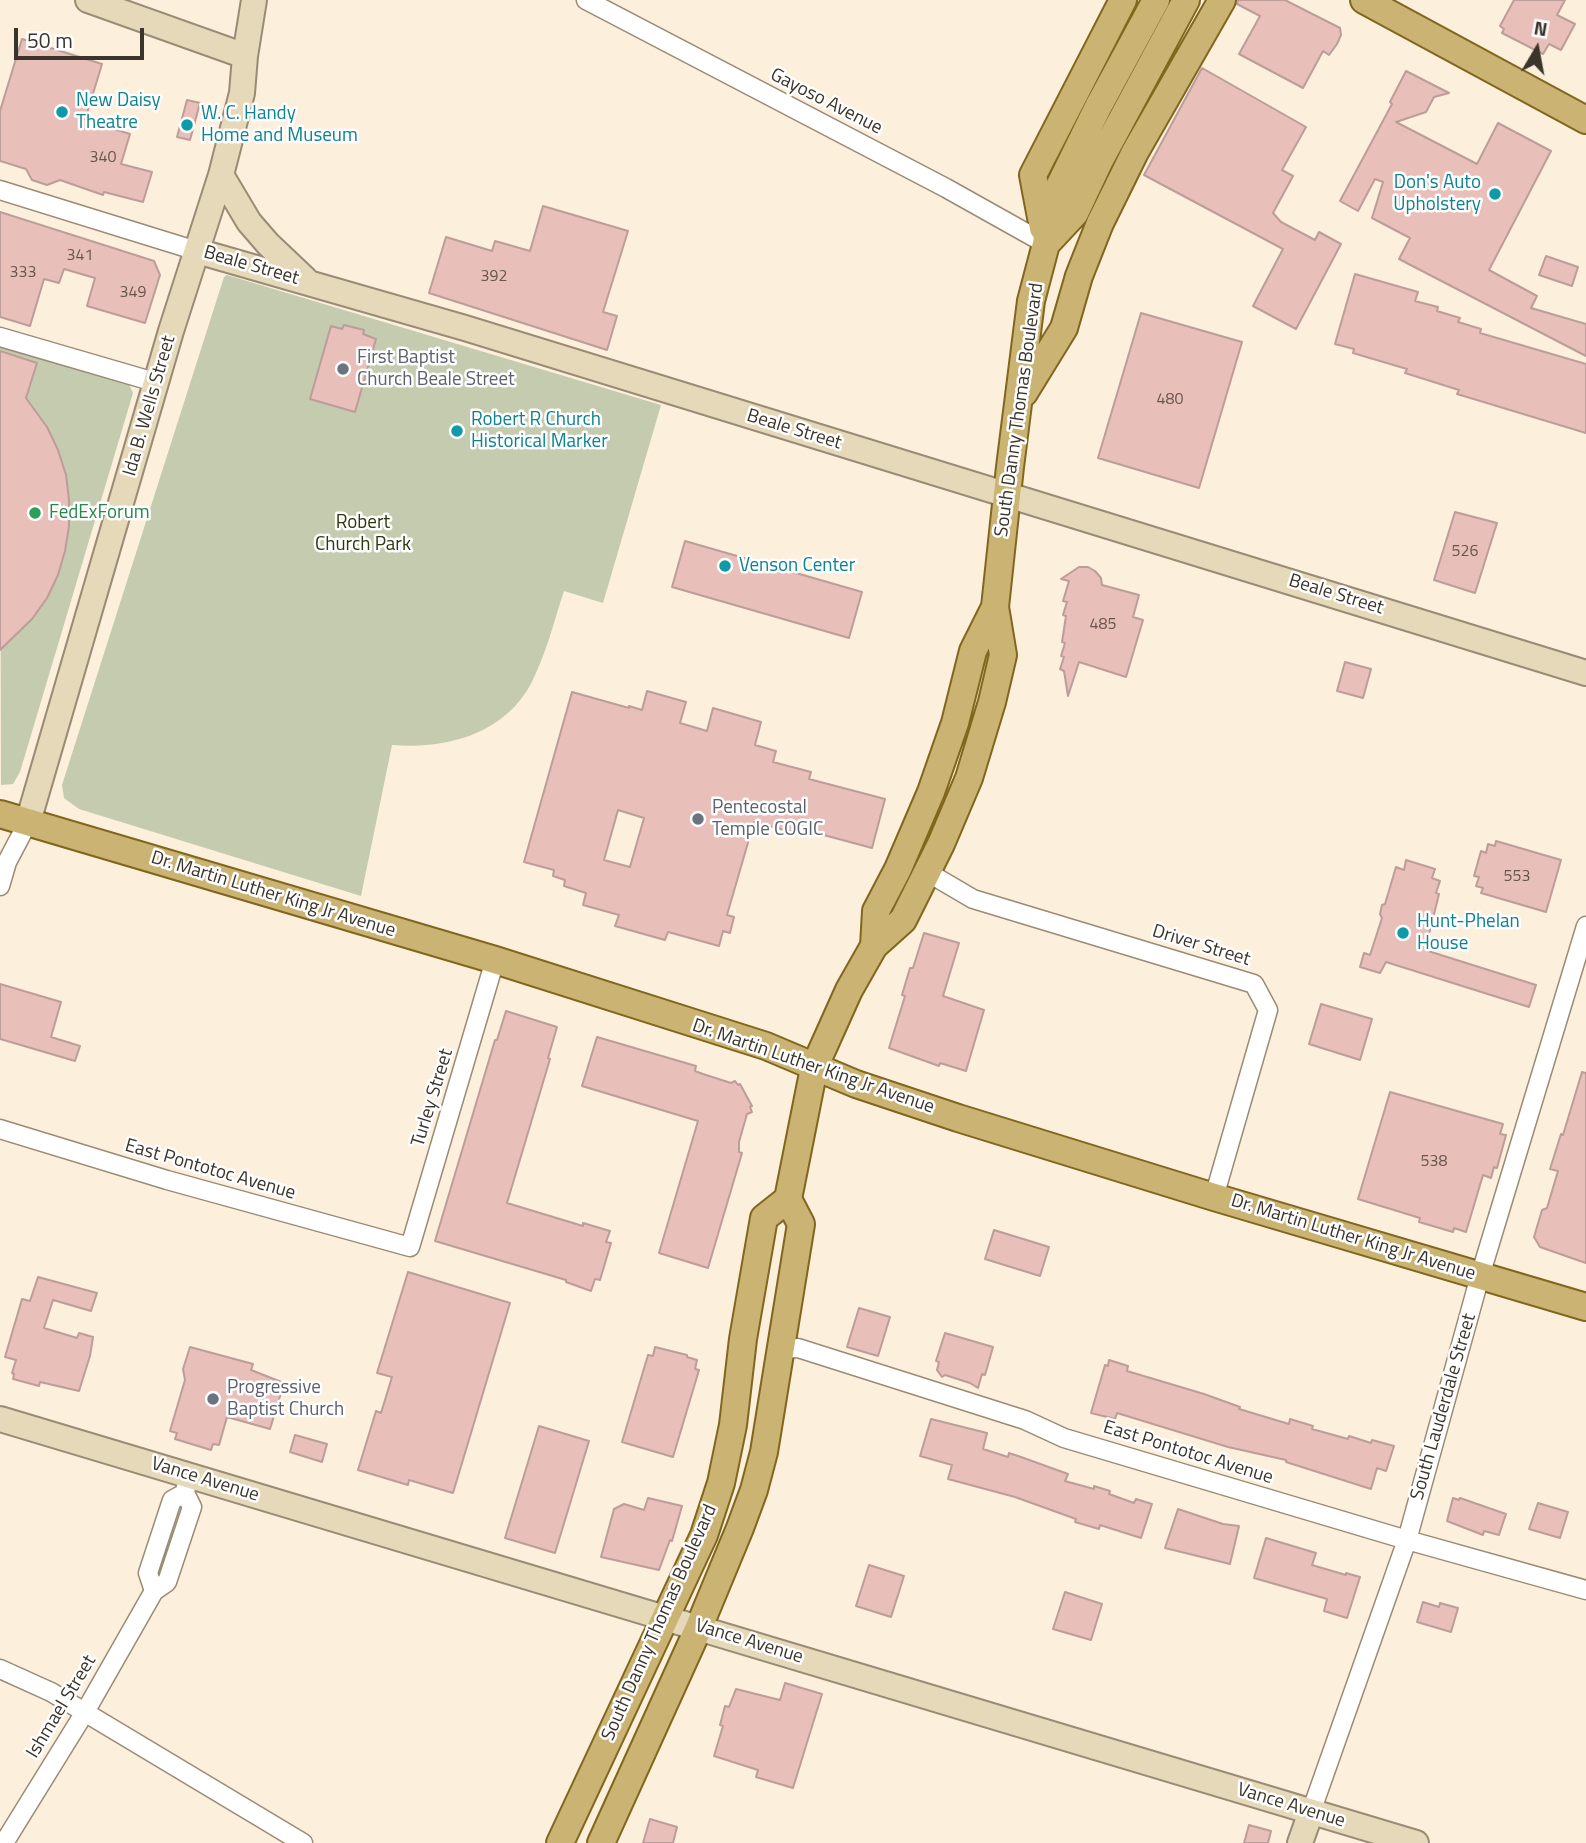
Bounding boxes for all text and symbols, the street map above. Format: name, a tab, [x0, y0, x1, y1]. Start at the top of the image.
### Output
text: N	[1532, 12, 1550, 43]
scale bar	[18, 14, 147, 58]
north arrow	[1502, 14, 1572, 84]
text: 50 m	[27, 24, 73, 56]
street label: Gayoso Avenue	[766, 64, 886, 140]
place label: New Daisy Theatre	[76, 90, 161, 134]
place label: W. C. Handy Home and Museum	[201, 103, 358, 147]
marker: New Daisy Theatre	[54, 104, 70, 120]
marker: W. C. Handy Home and Museum	[179, 117, 195, 133]
house number: 340	[90, 148, 116, 168]
place label: Don's Auto Upholstery	[1393, 172, 1481, 216]
marker: Don's Auto Upholstery	[1487, 186, 1503, 202]
street label: Beale Street	[201, 242, 301, 290]
house number: 341	[67, 246, 93, 266]
house number: 333	[10, 263, 36, 283]
house number: 392	[481, 267, 507, 287]
street label: South Danny Thomas Boulevard	[991, 282, 1049, 538]
house number: 349	[120, 283, 146, 303]
street label: Ida B. Wells Street	[119, 333, 181, 479]
place label: First Baptist Church Beale Street	[357, 347, 515, 391]
marker: First Baptist Church Beale Street	[335, 361, 351, 377]
house number: 480	[1157, 390, 1183, 410]
street label: Beale Street	[744, 405, 844, 455]
place label: Robert R Church Historical Marker	[471, 409, 608, 453]
marker: Robert R Church Historical Marker	[449, 423, 465, 439]
place label: FedExForum	[49, 502, 150, 524]
marker: FedExForum	[27, 505, 43, 521]
park label: Robert Church Park	[315, 512, 411, 556]
house number: 526	[1452, 542, 1478, 562]
place label: Venson Center	[739, 555, 855, 577]
marker: Venson Center	[717, 558, 733, 574]
street label: Beale Street	[1286, 570, 1386, 620]
house number: 485	[1090, 615, 1116, 635]
place label: Pentecostal Temple COGIC	[712, 797, 823, 841]
marker: Pentecostal Temple COGIC	[690, 811, 706, 827]
street label: Dr. Martin Luther King Jr Avenue	[148, 847, 398, 943]
house number: 553	[1504, 867, 1530, 887]
place label: Hunt-Phelan House	[1417, 911, 1520, 955]
street label: Driver Street	[1149, 920, 1253, 972]
marker: Hunt-Phelan House	[1395, 925, 1411, 941]
street label: Dr. Martin Luther King Jr Avenue	[689, 1015, 937, 1119]
street label: Turley Street	[407, 1046, 459, 1150]
street label: East Pontotoc Avenue	[122, 1135, 298, 1205]
house number: 538	[1421, 1152, 1447, 1172]
street label: Dr. Martin Luther King Jr Avenue	[1228, 1190, 1478, 1286]
street label: South Lauderdale Street	[1406, 1311, 1482, 1503]
place label: Progressive Baptist Church	[227, 1377, 344, 1421]
marker: Progressive Baptist Church	[205, 1391, 221, 1407]
street label: East Pontotoc Avenue	[1100, 1416, 1276, 1490]
street label: Vance Avenue	[148, 1453, 262, 1507]
street label: South Danny Thomas Boulevard	[598, 1501, 722, 1745]
street label: Vance Avenue	[692, 1615, 806, 1669]
street label: Ishmael Street	[22, 1651, 102, 1763]
street label: Vance Avenue	[1234, 1779, 1348, 1833]

